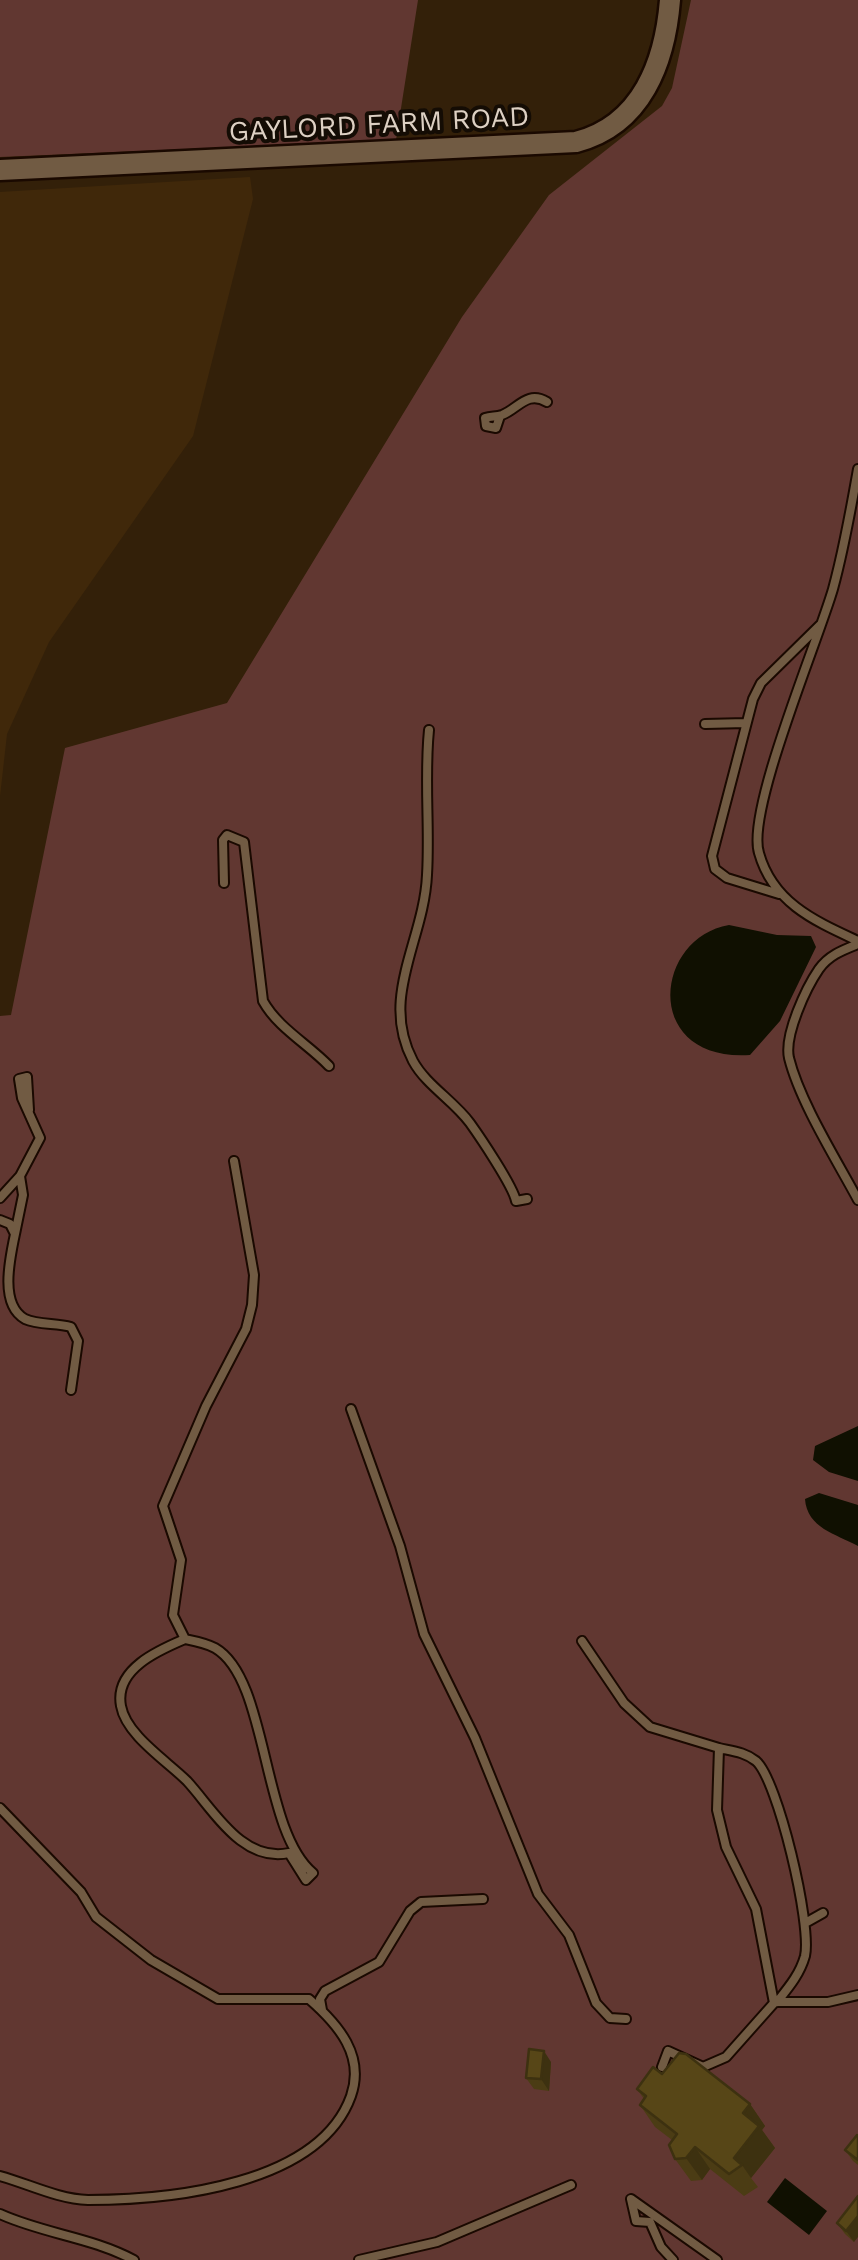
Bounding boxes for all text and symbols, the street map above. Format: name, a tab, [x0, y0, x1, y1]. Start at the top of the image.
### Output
street label: GAYLORD FARM ROAD	[228, 100, 530, 150]

